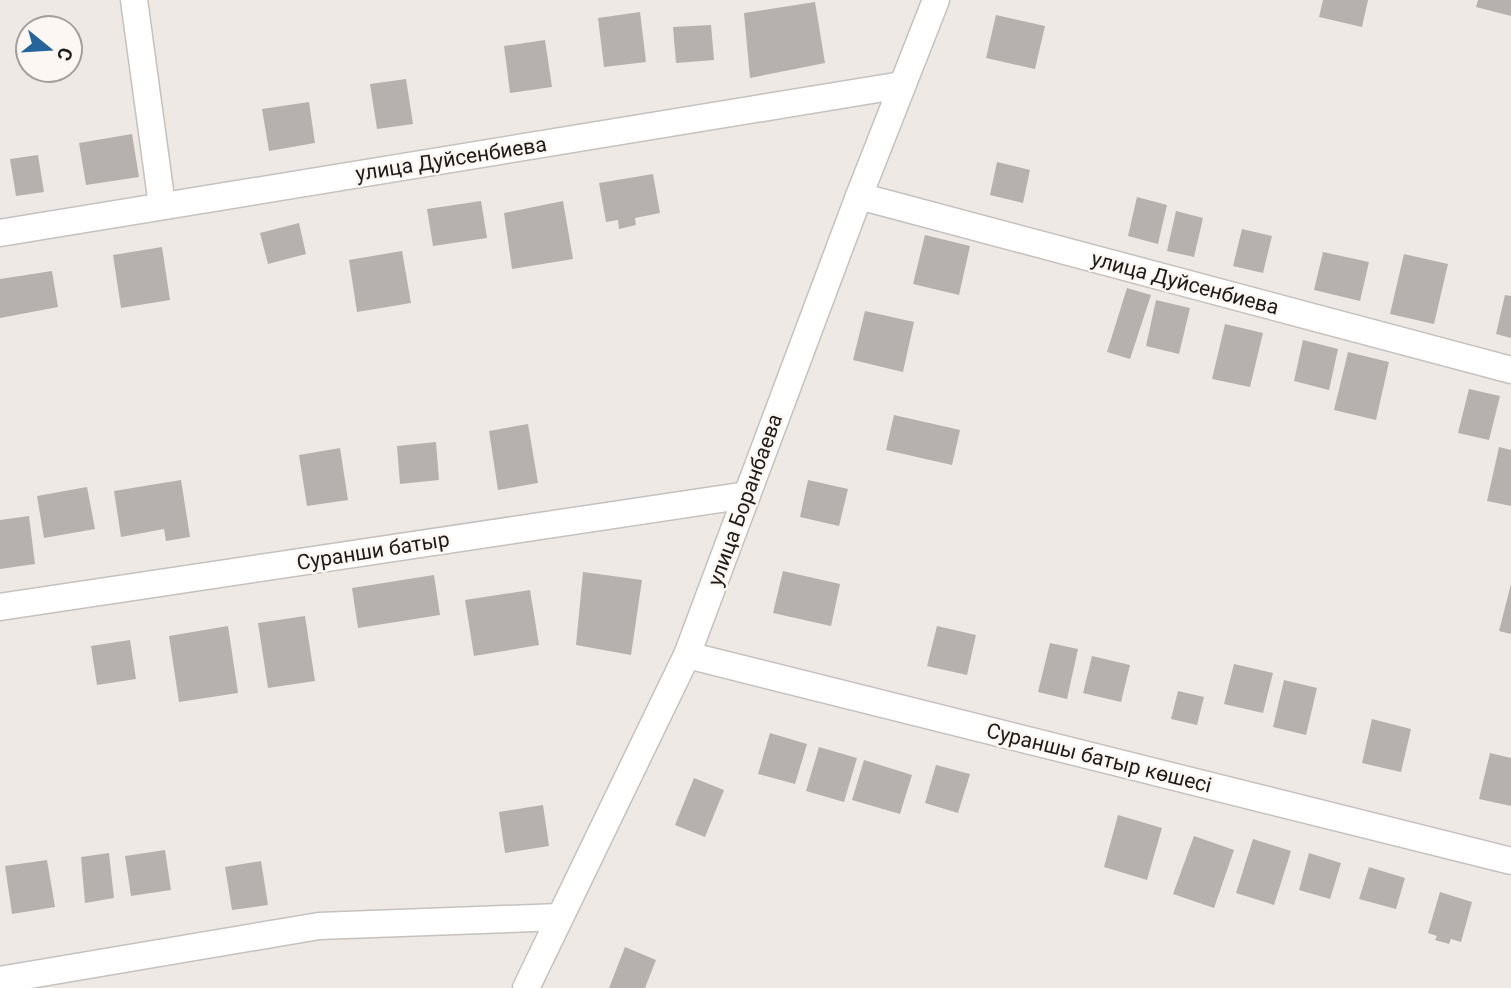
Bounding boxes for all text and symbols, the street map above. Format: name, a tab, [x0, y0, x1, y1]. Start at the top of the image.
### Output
north arrow	[14, 14, 84, 84]
text: С	[52, 45, 78, 64]
street label: улица Дуйсенбиева	[354, 132, 548, 186]
street label: улица Дуйсенбиева	[1089, 246, 1281, 320]
street label: улица Боранбаева	[703, 411, 787, 589]
street label: Суранши батыр	[295, 527, 451, 575]
street label: Сураншы батыр көшесі	[984, 718, 1214, 798]

